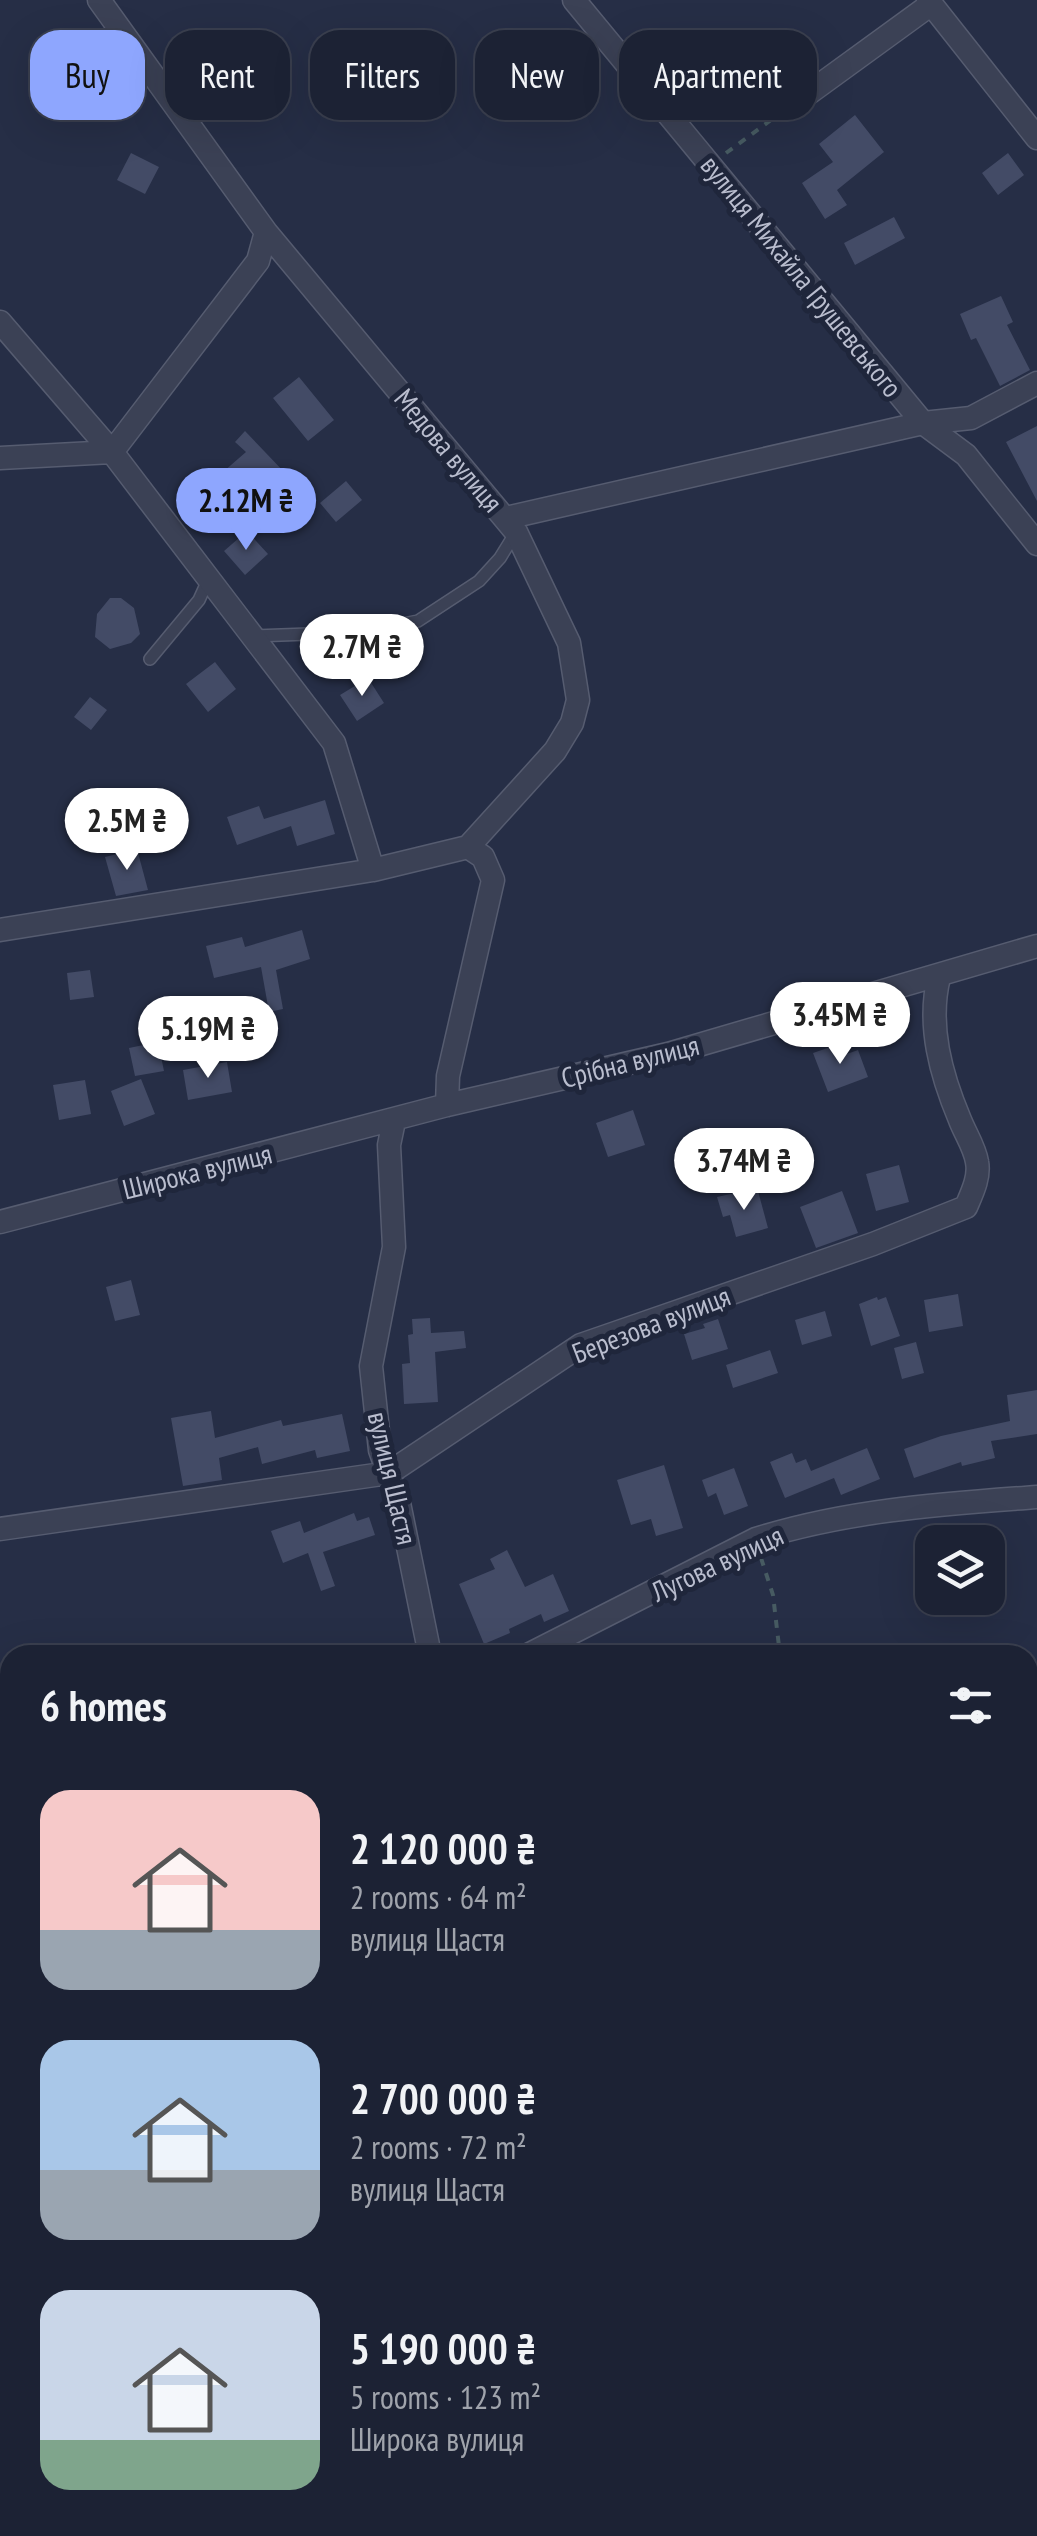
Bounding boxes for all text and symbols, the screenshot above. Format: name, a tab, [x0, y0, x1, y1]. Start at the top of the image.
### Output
chip: Buy	[30, 30, 145, 120]
chip: Rent	[165, 30, 290, 120]
chip: Filters	[310, 30, 455, 120]
chip: New	[475, 30, 599, 120]
chip: Apartment	[619, 30, 817, 120]
street label: вулиця Михайла Грушевського	[693, 148, 911, 404]
street label: Медова вулиця	[387, 381, 511, 519]
pin: 2.12M ₴	[154, 468, 338, 553]
text: 2.12M ₴	[198, 479, 294, 521]
pin: 2.7M ₴	[281, 614, 443, 699]
text: 2.7M ₴	[322, 625, 402, 667]
pin: 2.5M ₴	[46, 788, 208, 873]
text: 2.5M ₴	[87, 799, 167, 841]
pin: 3.45M ₴	[748, 982, 932, 1067]
text: 3.45M ₴	[792, 993, 888, 1035]
pin: 5.19M ₴	[116, 996, 300, 1081]
text: 5.19M ₴	[160, 1007, 256, 1049]
street label: Срібна вулиця	[557, 1026, 703, 1096]
pin: 3.74M ₴	[652, 1128, 836, 1213]
street label: Широка вулиця	[119, 1135, 275, 1207]
text: 3.74M ₴	[696, 1139, 792, 1181]
street label: Березова вулиця	[567, 1277, 735, 1371]
street label: вулиця Щастя	[360, 1408, 426, 1548]
street label: Лугова вулиця	[644, 1516, 789, 1610]
map controls	[915, 1525, 1005, 1615]
button: layers	[915, 1525, 1005, 1615]
text: 6 homes	[40, 1678, 167, 1733]
icon: filters	[943, 1678, 998, 1733]
text: 2 120 000 ₴	[350, 1821, 536, 1876]
icon: home	[120, 1830, 240, 1950]
text: 2 rooms · 64 m²	[350, 1876, 527, 1918]
text: вулиця Щастя	[350, 1918, 505, 1960]
text: 2 700 000 ₴	[350, 2071, 536, 2126]
icon: home	[120, 2080, 240, 2200]
text: 2 rooms · 72 m²	[350, 2126, 527, 2168]
text: вулиця Щастя	[350, 2168, 505, 2210]
text: 5 190 000 ₴	[350, 2321, 536, 2376]
icon: home	[120, 2330, 240, 2450]
text: 5 rooms · 123 m²	[350, 2376, 541, 2418]
text: Широка вулиця	[350, 2418, 524, 2460]

